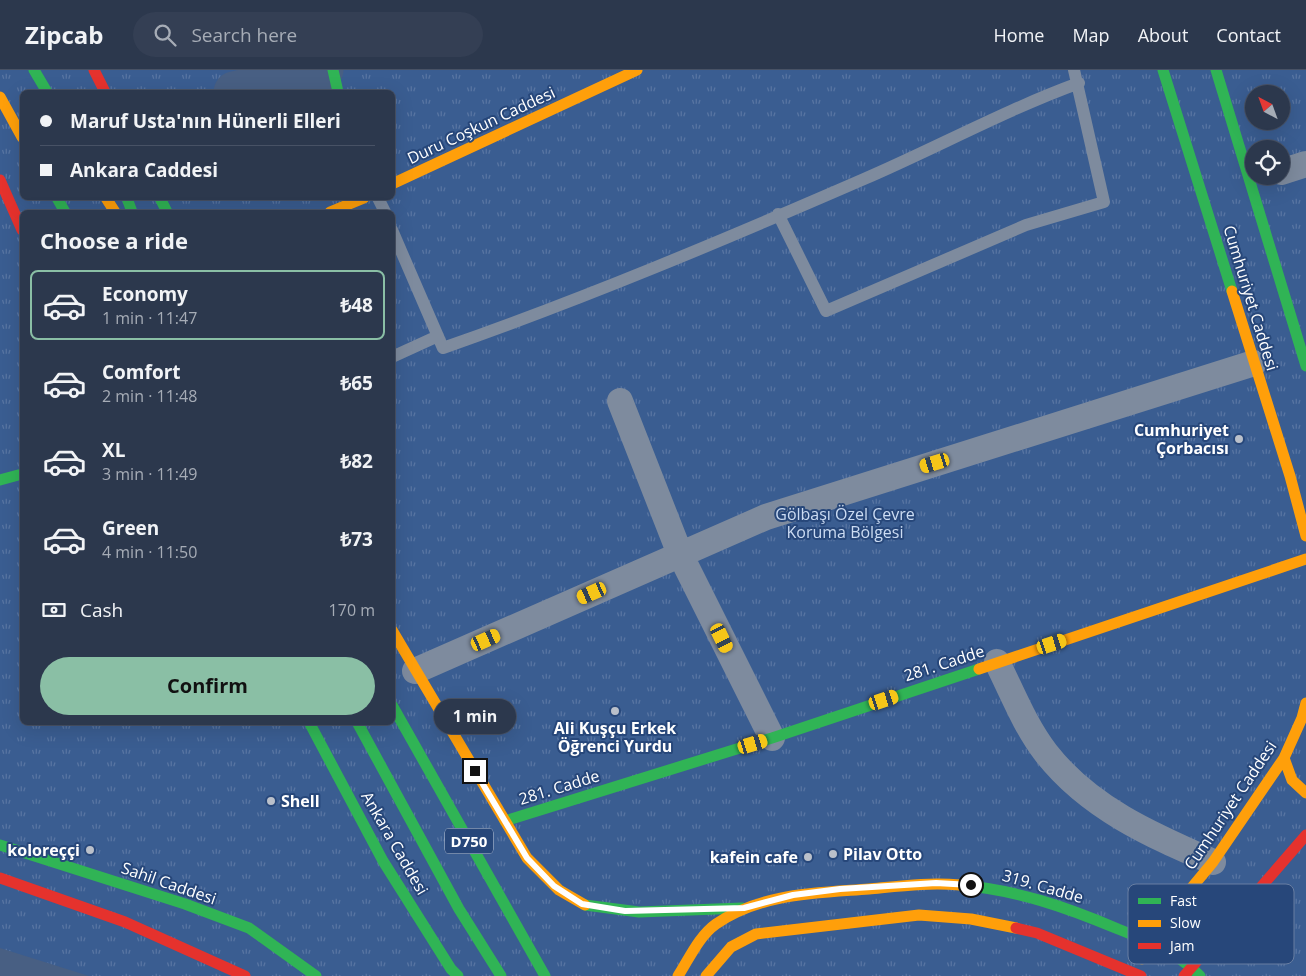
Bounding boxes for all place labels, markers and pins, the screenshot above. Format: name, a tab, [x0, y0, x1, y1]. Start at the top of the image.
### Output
place label: Cumhuriyet Çorbacısı	[1134, 419, 1229, 459]
marker: Cumhuriyet Çorbacısı	[1233, 433, 1245, 445]
marker: Ali Kuşçu Erkek Öğrenci Yurdu	[609, 705, 621, 717]
place label: Ali Kuşçu Erkek Öğrenci Yurdu	[554, 717, 676, 757]
place label: Shell	[281, 790, 320, 812]
marker: Shell	[265, 795, 277, 807]
place label: koloreççi	[7, 839, 80, 861]
place label: Pilav Otto	[843, 843, 922, 865]
marker: koloreççi	[84, 844, 96, 856]
place label: kafein cafe	[710, 846, 798, 868]
marker: Pilav Otto	[827, 848, 839, 860]
marker: kafein cafe	[802, 851, 814, 863]

